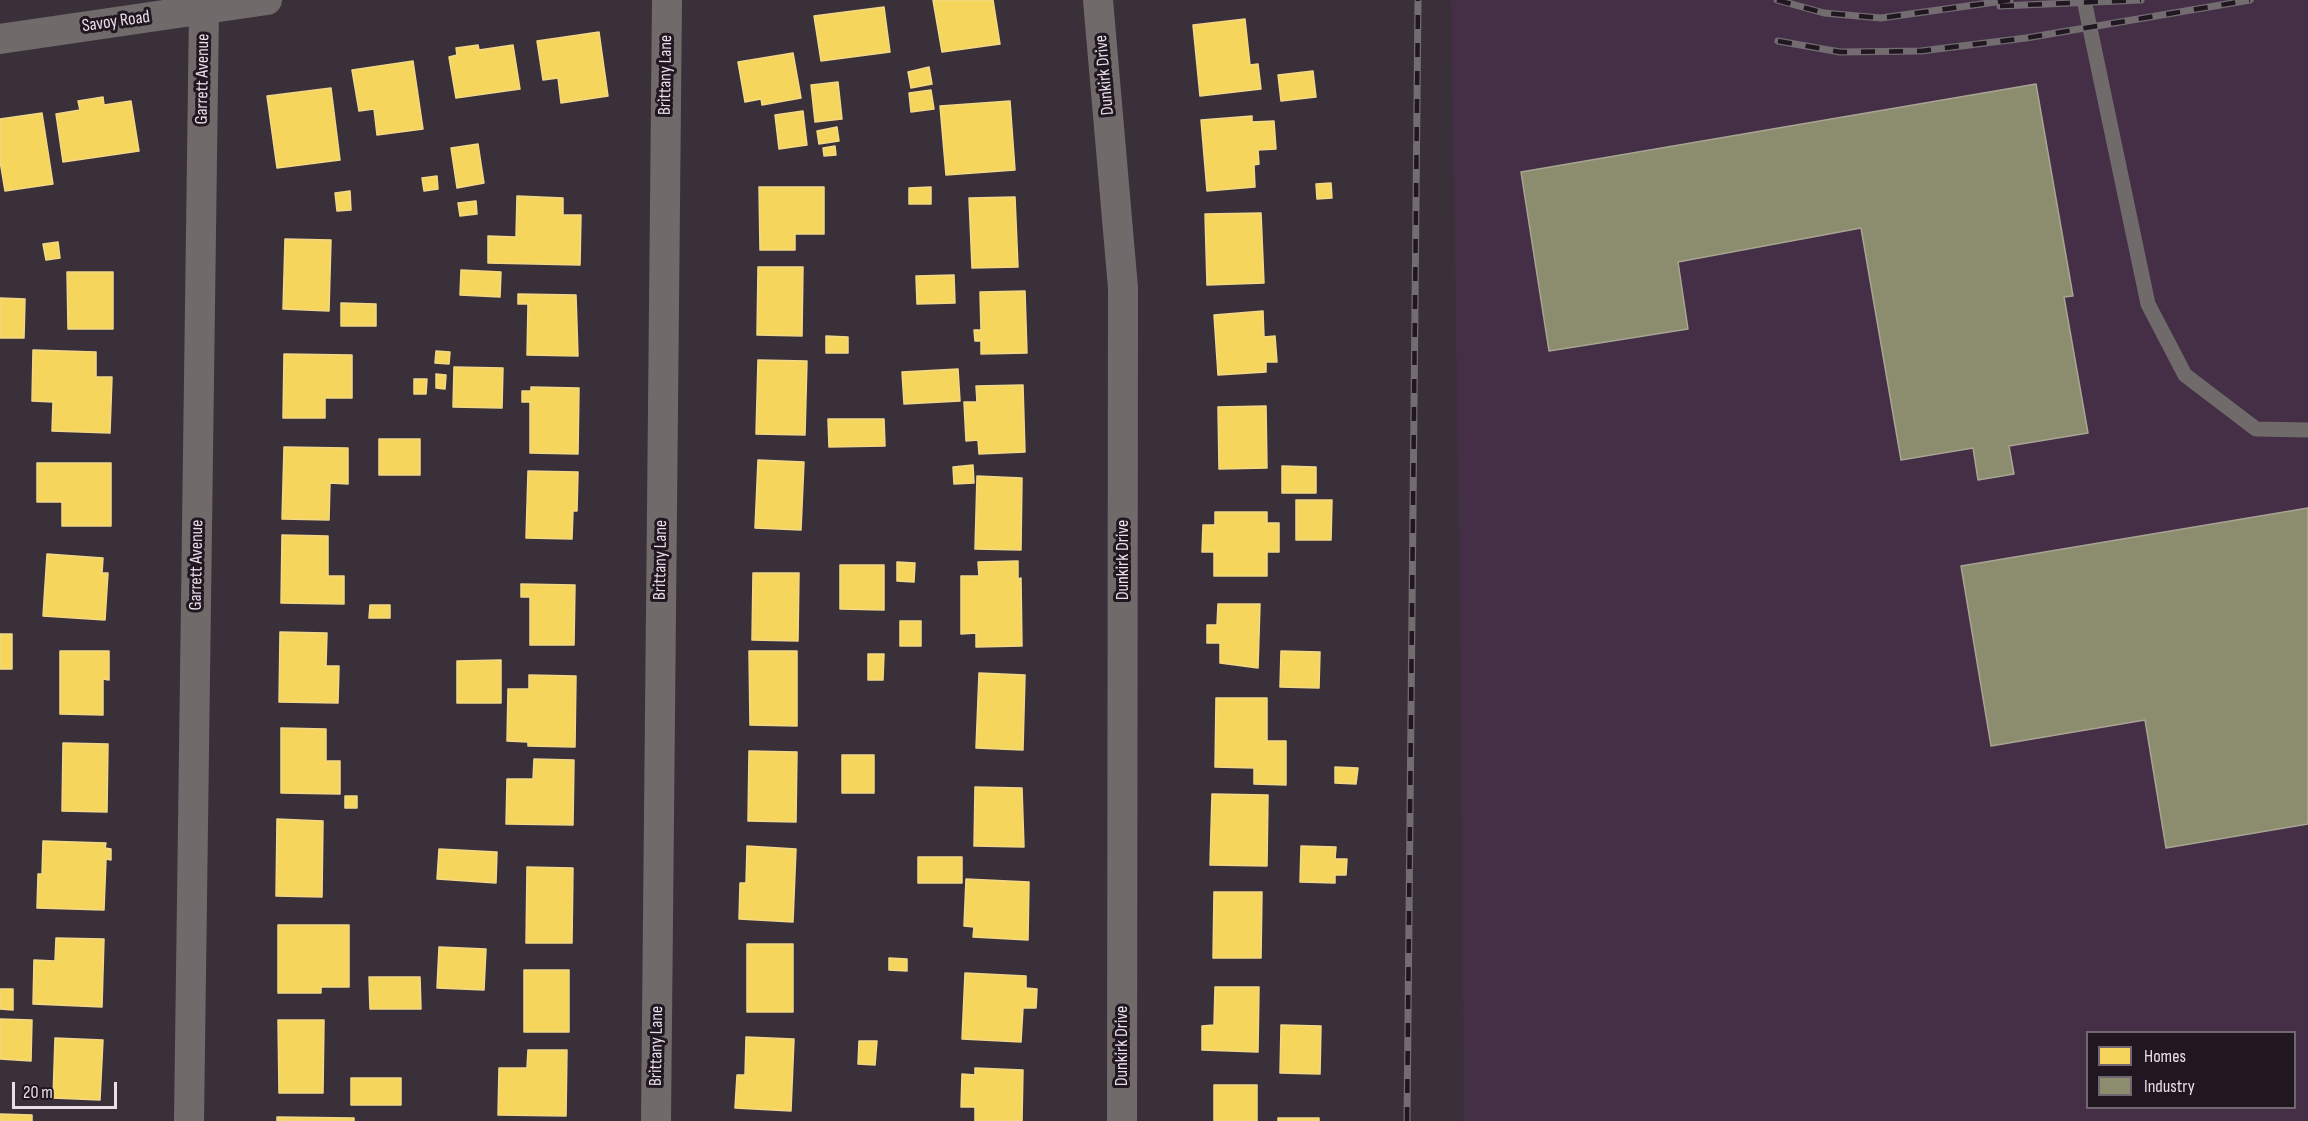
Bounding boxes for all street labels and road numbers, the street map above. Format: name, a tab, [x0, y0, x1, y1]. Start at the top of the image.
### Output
street label: Savoy Road	[81, 7, 151, 37]
street label: Garrett Avenue	[191, 33, 215, 125]
street label: Dunkirk Drive	[1091, 34, 1119, 116]
street label: Brittany Lane	[655, 35, 677, 115]
street label: Garrett Avenue	[185, 519, 209, 611]
street label: Brittany Lane	[650, 520, 672, 600]
street label: Dunkirk Drive	[1112, 520, 1134, 600]
street label: Brittany Lane	[646, 1006, 668, 1086]
street label: Dunkirk Drive	[1111, 1006, 1133, 1086]

